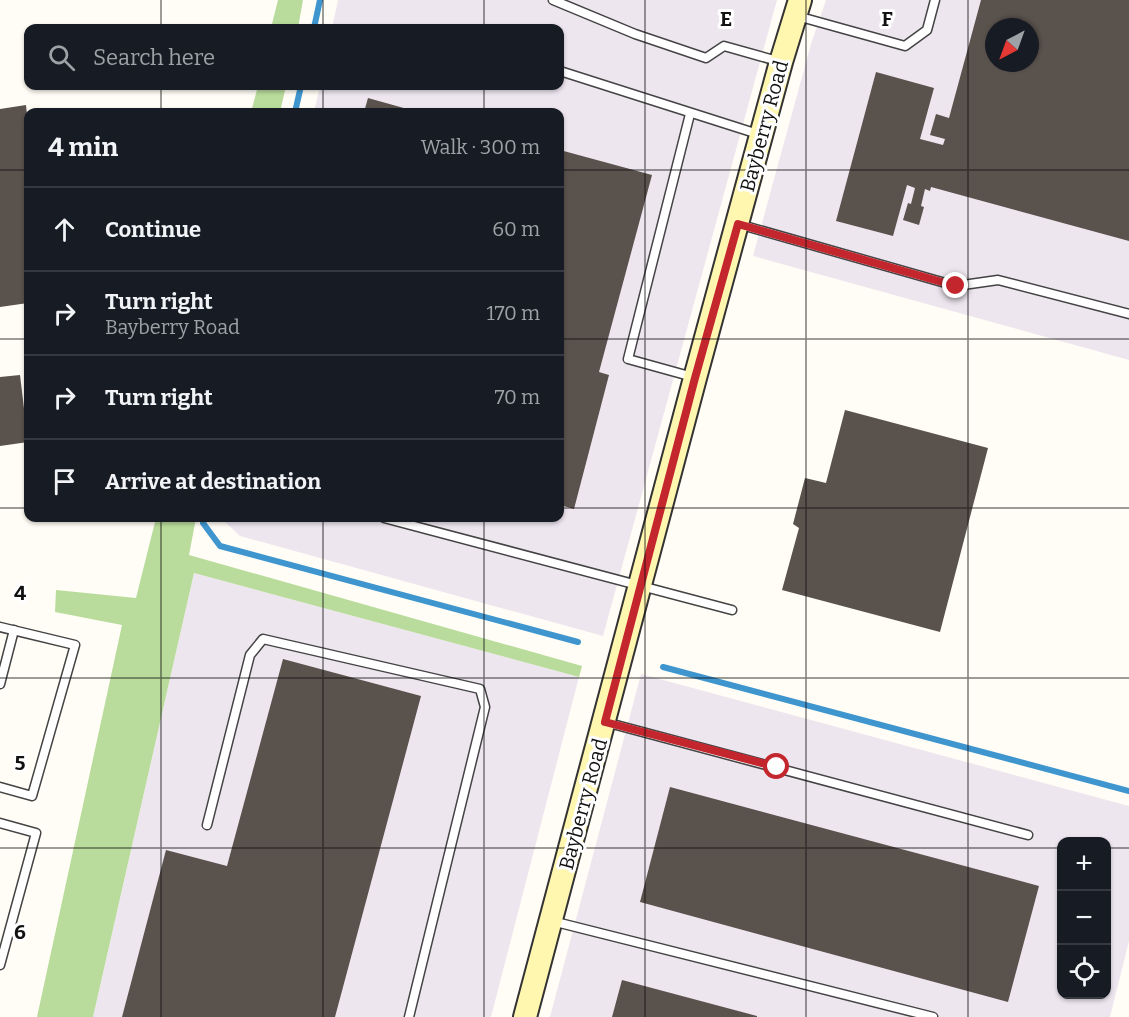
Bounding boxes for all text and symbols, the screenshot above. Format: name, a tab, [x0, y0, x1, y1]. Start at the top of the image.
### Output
text: E	[720, 7, 732, 31]
text: F	[881, 7, 893, 31]
north arrow	[985, 18, 1039, 72]
search box	[24, 24, 564, 90]
icon: search	[45, 41, 78, 74]
text: Search here	[93, 44, 215, 71]
street label: Bayberry Road	[735, 58, 793, 194]
text: 4 min	[48, 132, 118, 163]
text: Walk · 300 m	[421, 135, 540, 159]
icon: ahead	[48, 213, 81, 246]
text: Continue	[105, 216, 201, 243]
text: 60 m	[492, 217, 540, 241]
route end	[942, 272, 968, 298]
text: Turn right	[105, 288, 213, 315]
icon: right	[48, 297, 81, 330]
text: 170 m	[487, 301, 540, 325]
text: Bayberry Road	[105, 315, 240, 339]
icon: right	[48, 381, 81, 414]
text: Turn right	[105, 384, 213, 411]
text: 70 m	[494, 385, 540, 409]
icon: arrive	[48, 465, 81, 498]
text: Arrive at destination	[105, 468, 321, 495]
text: 4	[14, 581, 26, 605]
street label: Bayberry Road	[554, 736, 612, 872]
text: 5	[15, 751, 26, 775]
route start	[763, 753, 789, 779]
map controls	[1057, 837, 1111, 999]
button: +	[1057, 837, 1111, 891]
button: −	[1057, 891, 1111, 945]
text: 6	[14, 920, 26, 944]
button: locate	[1057, 945, 1111, 999]

